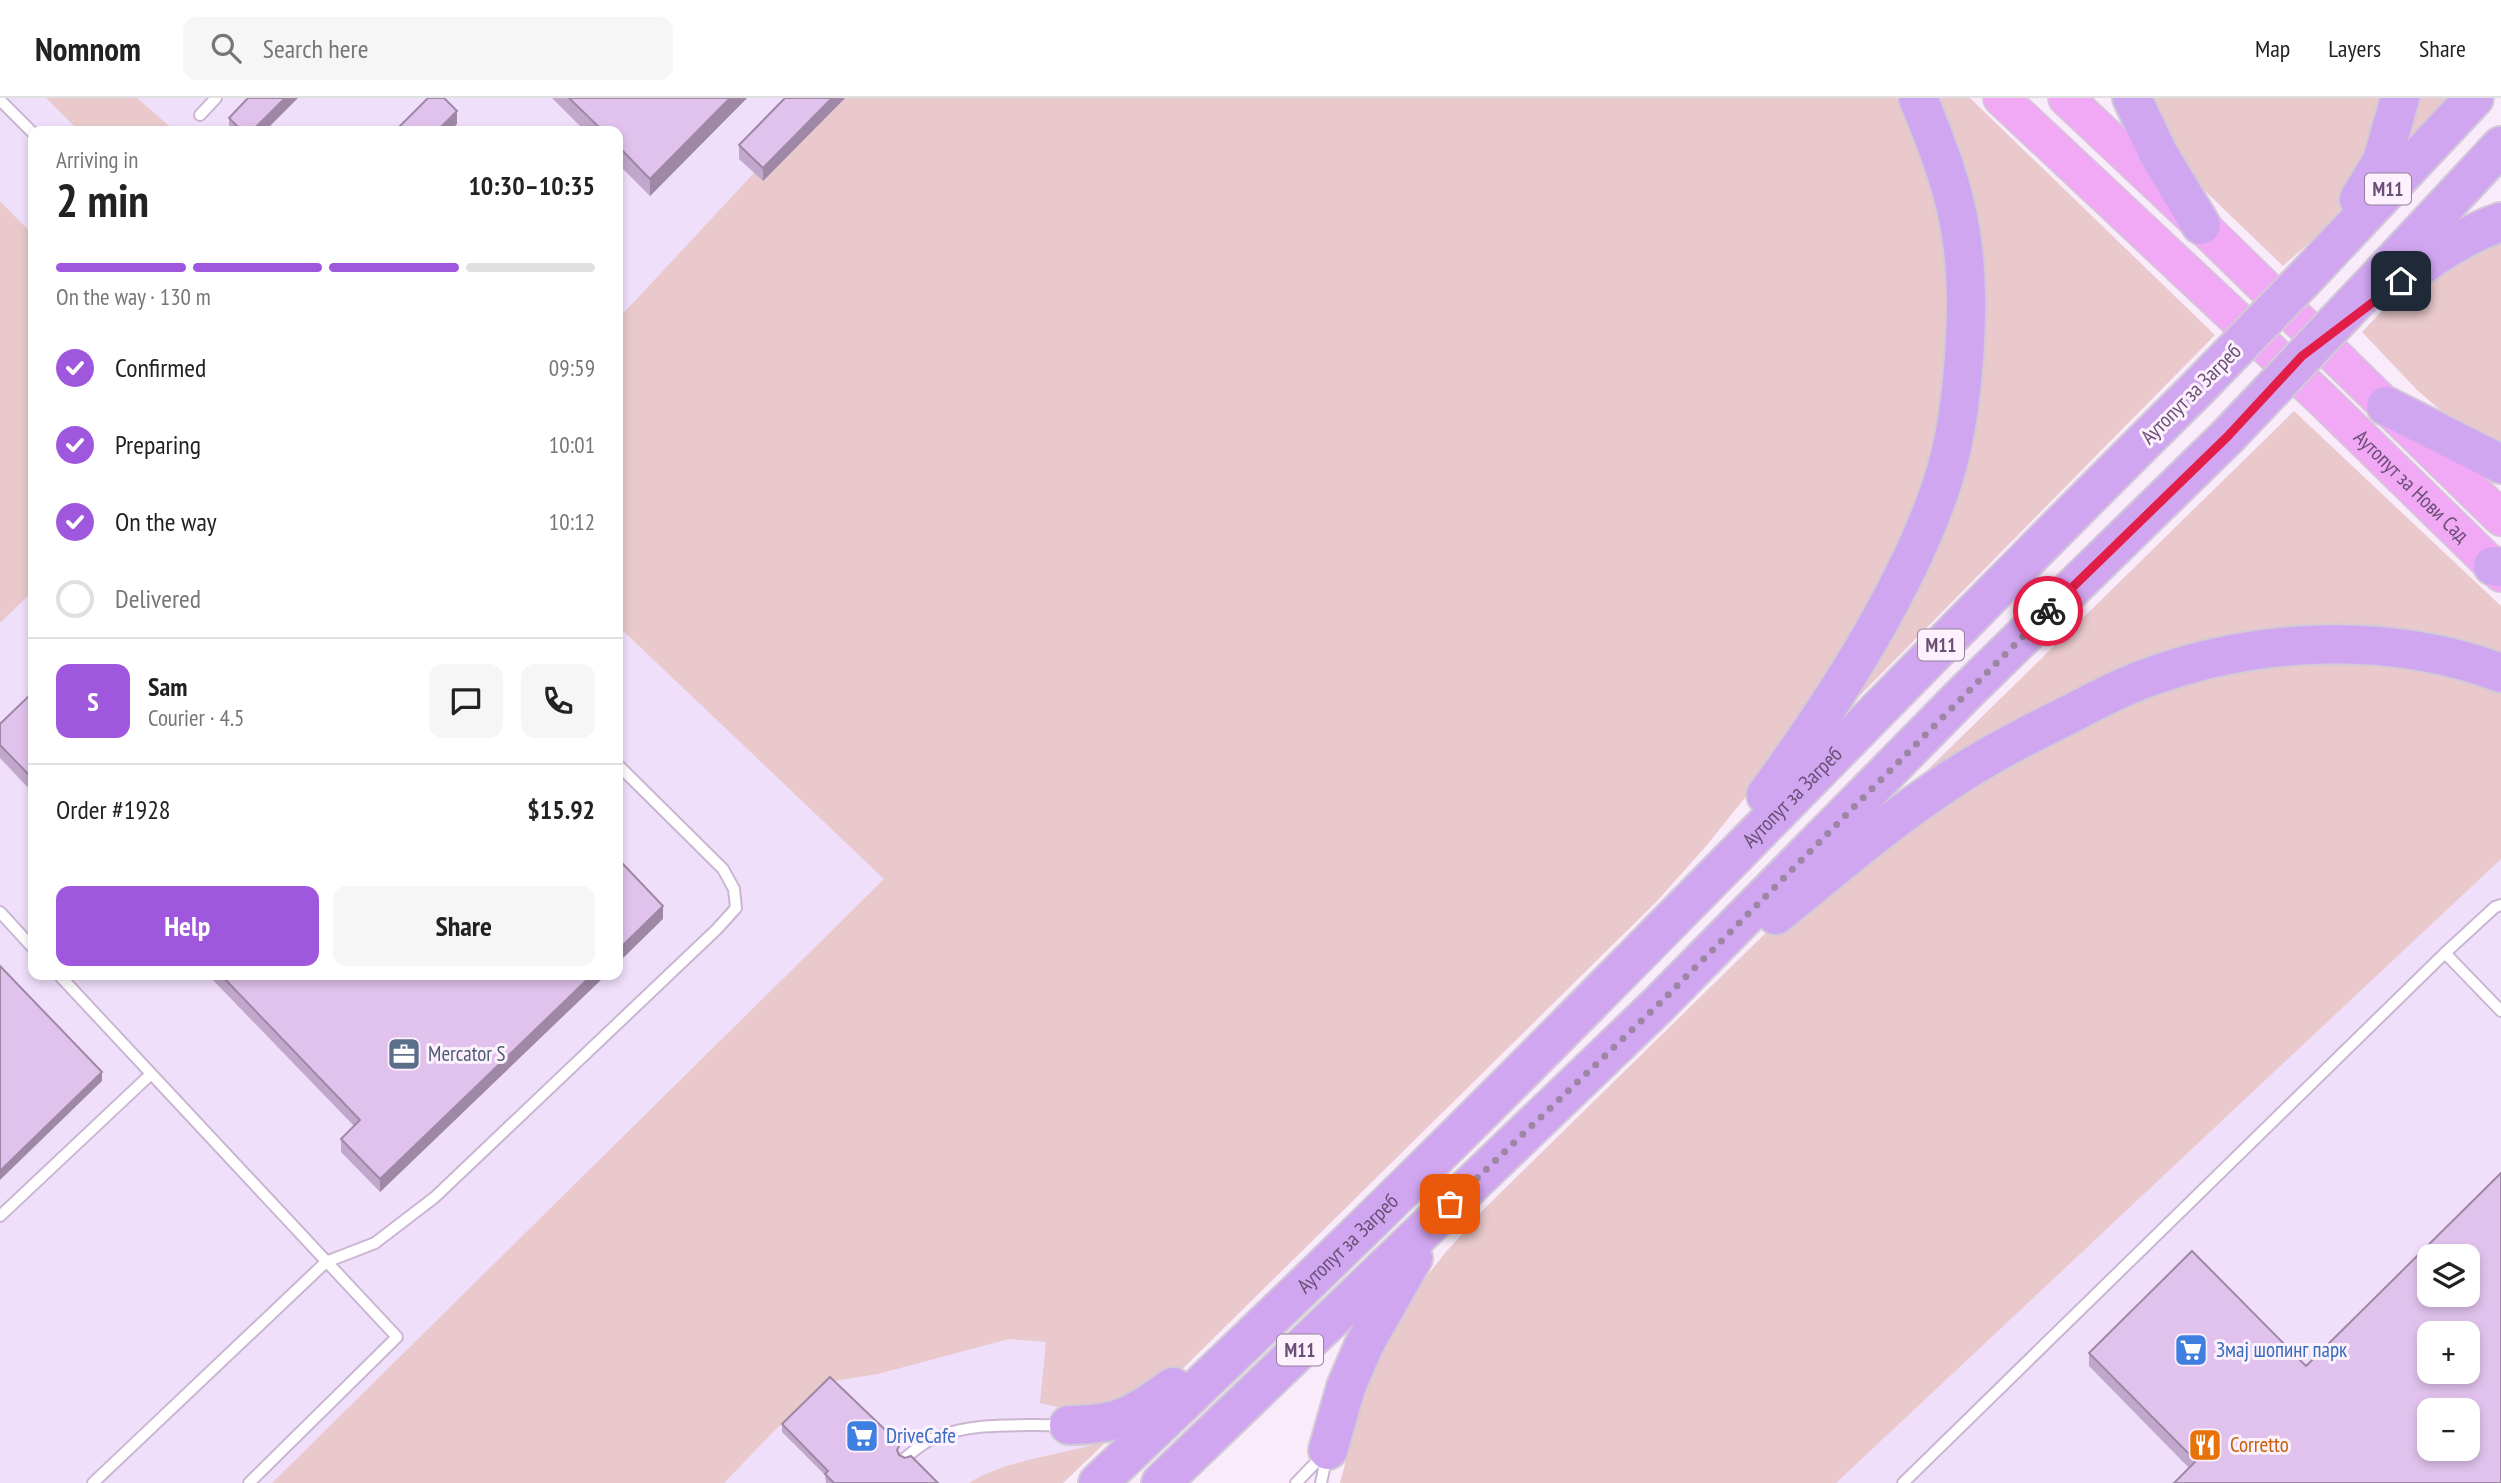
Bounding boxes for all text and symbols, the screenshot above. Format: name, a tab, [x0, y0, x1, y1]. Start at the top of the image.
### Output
search box	[183, 17, 673, 80]
text: Nomnom	[35, 27, 141, 70]
icon: search	[207, 29, 245, 67]
text: Search here	[263, 32, 368, 65]
text: Map	[2255, 33, 2290, 64]
text: Layers	[2328, 33, 2381, 64]
text: Share	[2419, 33, 2466, 64]
text: Arriving in	[56, 145, 138, 174]
text: 10:30–10:35	[468, 169, 595, 202]
text: 2 min	[56, 170, 149, 230]
road number: M11	[2365, 174, 2411, 204]
pin	[2371, 251, 2431, 311]
icon: home	[2382, 262, 2420, 300]
text: On the way · 130 m	[56, 282, 211, 311]
street label: Аутопут за Загреб	[2135, 338, 2247, 450]
icon: check	[56, 349, 94, 387]
text: Confirmed	[115, 351, 206, 384]
text: 09:59	[549, 353, 595, 382]
street label: Аутопут за Нови Сад	[2348, 424, 2475, 548]
icon: check	[56, 426, 94, 464]
text: Preparing	[115, 428, 201, 461]
text: 10:01	[549, 430, 595, 459]
icon: check	[56, 503, 94, 541]
text: On the way	[115, 505, 217, 538]
text: 10:12	[549, 507, 595, 536]
courier	[2013, 576, 2083, 646]
text: Delivered	[115, 582, 201, 615]
icon: bike	[2029, 592, 2067, 630]
road number: M11	[1918, 630, 1964, 660]
button: chat	[429, 664, 503, 738]
button: phone	[521, 664, 595, 738]
text: Sam	[148, 670, 187, 703]
text: S	[87, 685, 99, 718]
text: Courier · 4.5	[148, 703, 244, 732]
street label: Аутопут за Загреб	[1736, 740, 1848, 853]
text: Order #1928	[56, 793, 171, 826]
text: $15.92	[527, 793, 595, 826]
button: Help	[56, 886, 319, 966]
button: Share	[333, 886, 595, 966]
office icon: Mercator S	[385, 1035, 423, 1073]
place label: Mercator S	[428, 1040, 506, 1067]
pin	[1420, 1174, 1480, 1234]
icon: bag	[1431, 1185, 1469, 1223]
street label: Аутопут за Загреб	[1291, 1188, 1404, 1299]
map controls	[2417, 1244, 2480, 1461]
button: layers	[2417, 1244, 2480, 1307]
button: +	[2417, 1321, 2480, 1384]
supermarket icon: Змај шопинг парк	[2172, 1331, 2210, 1369]
road number: M11	[1277, 1334, 1323, 1366]
place label: Змај шопинг парк	[2216, 1336, 2347, 1363]
button: −	[2417, 1398, 2480, 1461]
supermarket icon: DriveCafe	[843, 1417, 881, 1455]
place label: DriveCafe	[886, 1422, 956, 1449]
restaurant icon: Corretto	[2186, 1426, 2224, 1464]
place label: Corretto	[2230, 1431, 2289, 1458]

